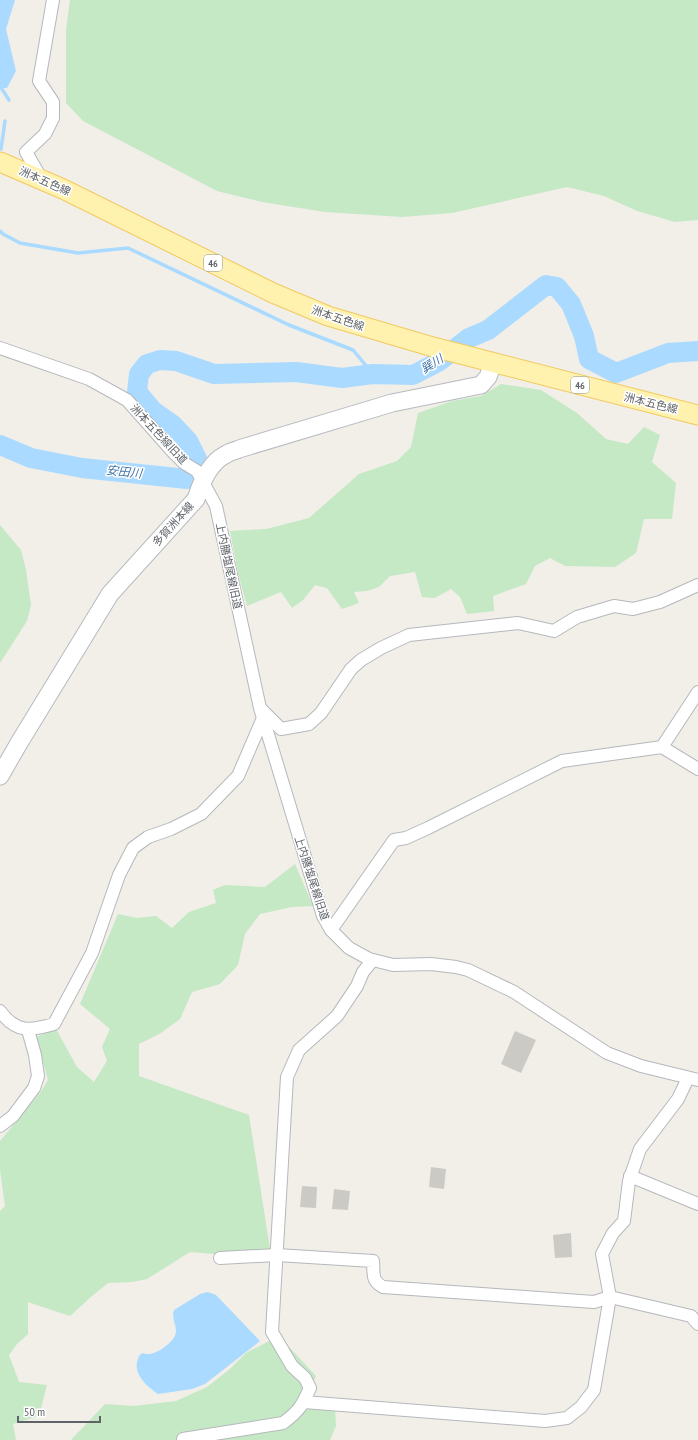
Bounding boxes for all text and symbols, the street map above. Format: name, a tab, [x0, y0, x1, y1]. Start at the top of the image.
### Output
street label: 洲本五色線	[17, 163, 73, 199]
road number: 46	[204, 255, 222, 271]
street label: 洲本五色線	[310, 302, 366, 334]
water label: 巽川	[418, 350, 448, 376]
road number: 46	[571, 377, 589, 393]
street label: 洲本五色線	[623, 390, 679, 416]
street label: 洲本五色線旧道	[128, 401, 190, 467]
water label: 安田川	[105, 462, 145, 481]
street label: 多賀洲本線	[149, 499, 197, 549]
street label: 上内膳塩尾線旧道	[213, 522, 245, 610]
street label: 上内膳塩尾線旧道	[292, 834, 332, 922]
scale bar	[18, 1398, 100, 1424]
text: 50 m	[24, 1404, 45, 1419]

